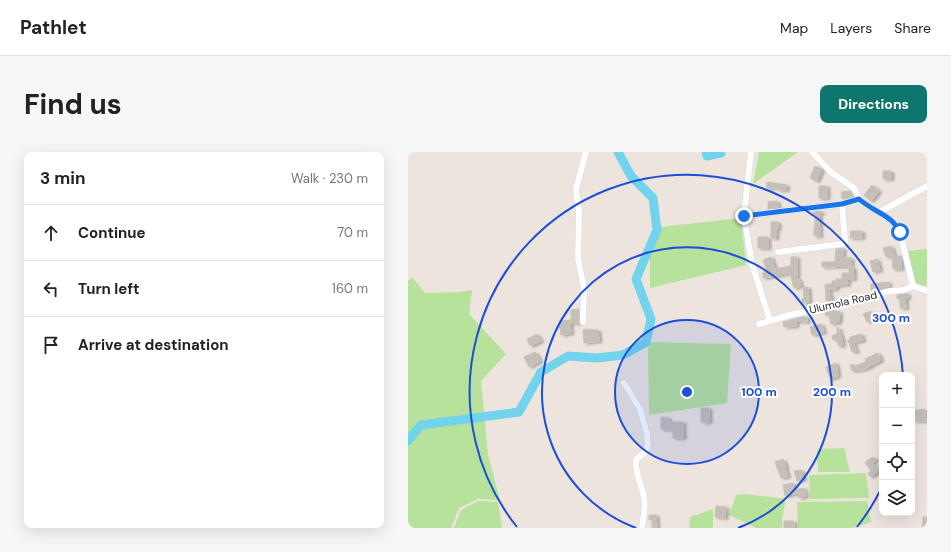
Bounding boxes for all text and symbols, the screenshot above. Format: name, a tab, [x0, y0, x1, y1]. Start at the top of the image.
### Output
text: Pathlet	[20, 15, 87, 40]
text: Map	[780, 19, 808, 37]
text: Layers	[830, 19, 872, 37]
text: Share	[894, 19, 931, 37]
button: Directions	[820, 85, 927, 123]
text: Find us	[24, 86, 122, 123]
text: 3 min	[40, 167, 85, 189]
text: Walk · 230 m	[291, 170, 368, 187]
route end	[735, 207, 753, 225]
icon: ahead	[40, 222, 62, 244]
text: Continue	[78, 223, 146, 243]
route start	[891, 223, 909, 241]
text: 70 m	[337, 224, 368, 241]
icon: left	[40, 278, 62, 300]
text: Turn left	[78, 279, 139, 299]
text: 160 m	[332, 280, 368, 297]
street label: Ulumola Road	[808, 287, 878, 317]
text: 300 m	[872, 310, 910, 326]
icon: arrive	[40, 334, 62, 356]
text: Arrive at destination	[78, 335, 229, 355]
map controls	[879, 372, 915, 516]
button: +	[879, 372, 915, 408]
text: 100 m	[741, 384, 777, 400]
text: 200 m	[813, 384, 851, 400]
centre of rings	[680, 385, 694, 399]
button: −	[879, 408, 915, 444]
button: locate	[879, 444, 915, 480]
button: layers	[879, 480, 915, 516]

